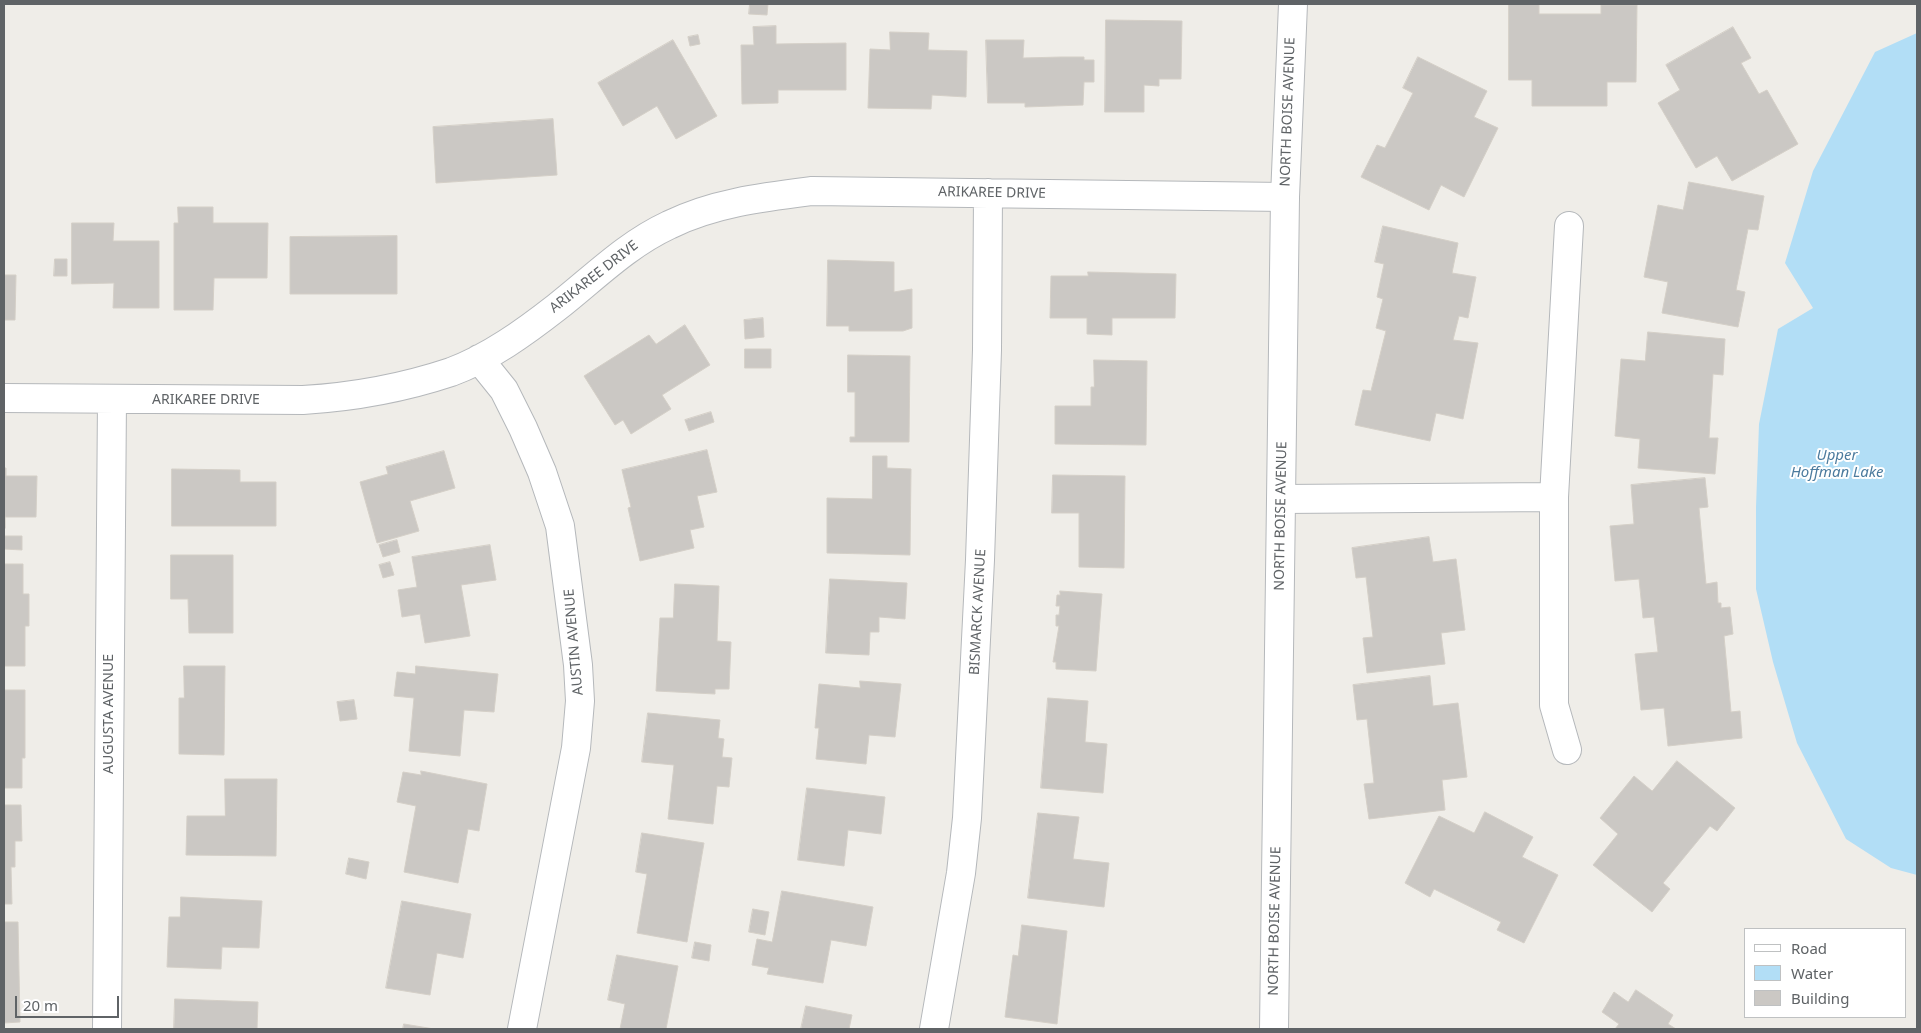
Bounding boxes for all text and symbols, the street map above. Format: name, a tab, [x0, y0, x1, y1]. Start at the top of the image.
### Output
street label: NORTH BOISE AVENUE	[1277, 37, 1299, 187]
street label: ARIKAREE DRIVE	[938, 184, 1046, 202]
street label: ARIKAREE DRIVE	[546, 237, 642, 317]
street label: ARIKAREE DRIVE	[152, 392, 260, 408]
street label: NORTH BOISE AVENUE	[1271, 441, 1291, 591]
water label: Upper Hoffman Lake	[1791, 447, 1883, 482]
street label: BISMARCK AVENUE	[966, 549, 990, 675]
street label: AUSTIN AVENUE	[561, 588, 587, 696]
street label: AUGUSTA AVENUE	[101, 654, 117, 774]
street label: NORTH BOISE AVENUE	[1265, 846, 1285, 996]
legend	[1744, 928, 1906, 1018]
text: Road	[1791, 938, 1827, 958]
text: Water	[1791, 963, 1833, 983]
scale bar	[18, 986, 121, 1018]
text: Building	[1791, 988, 1849, 1008]
text: 20 m	[23, 995, 58, 1015]

